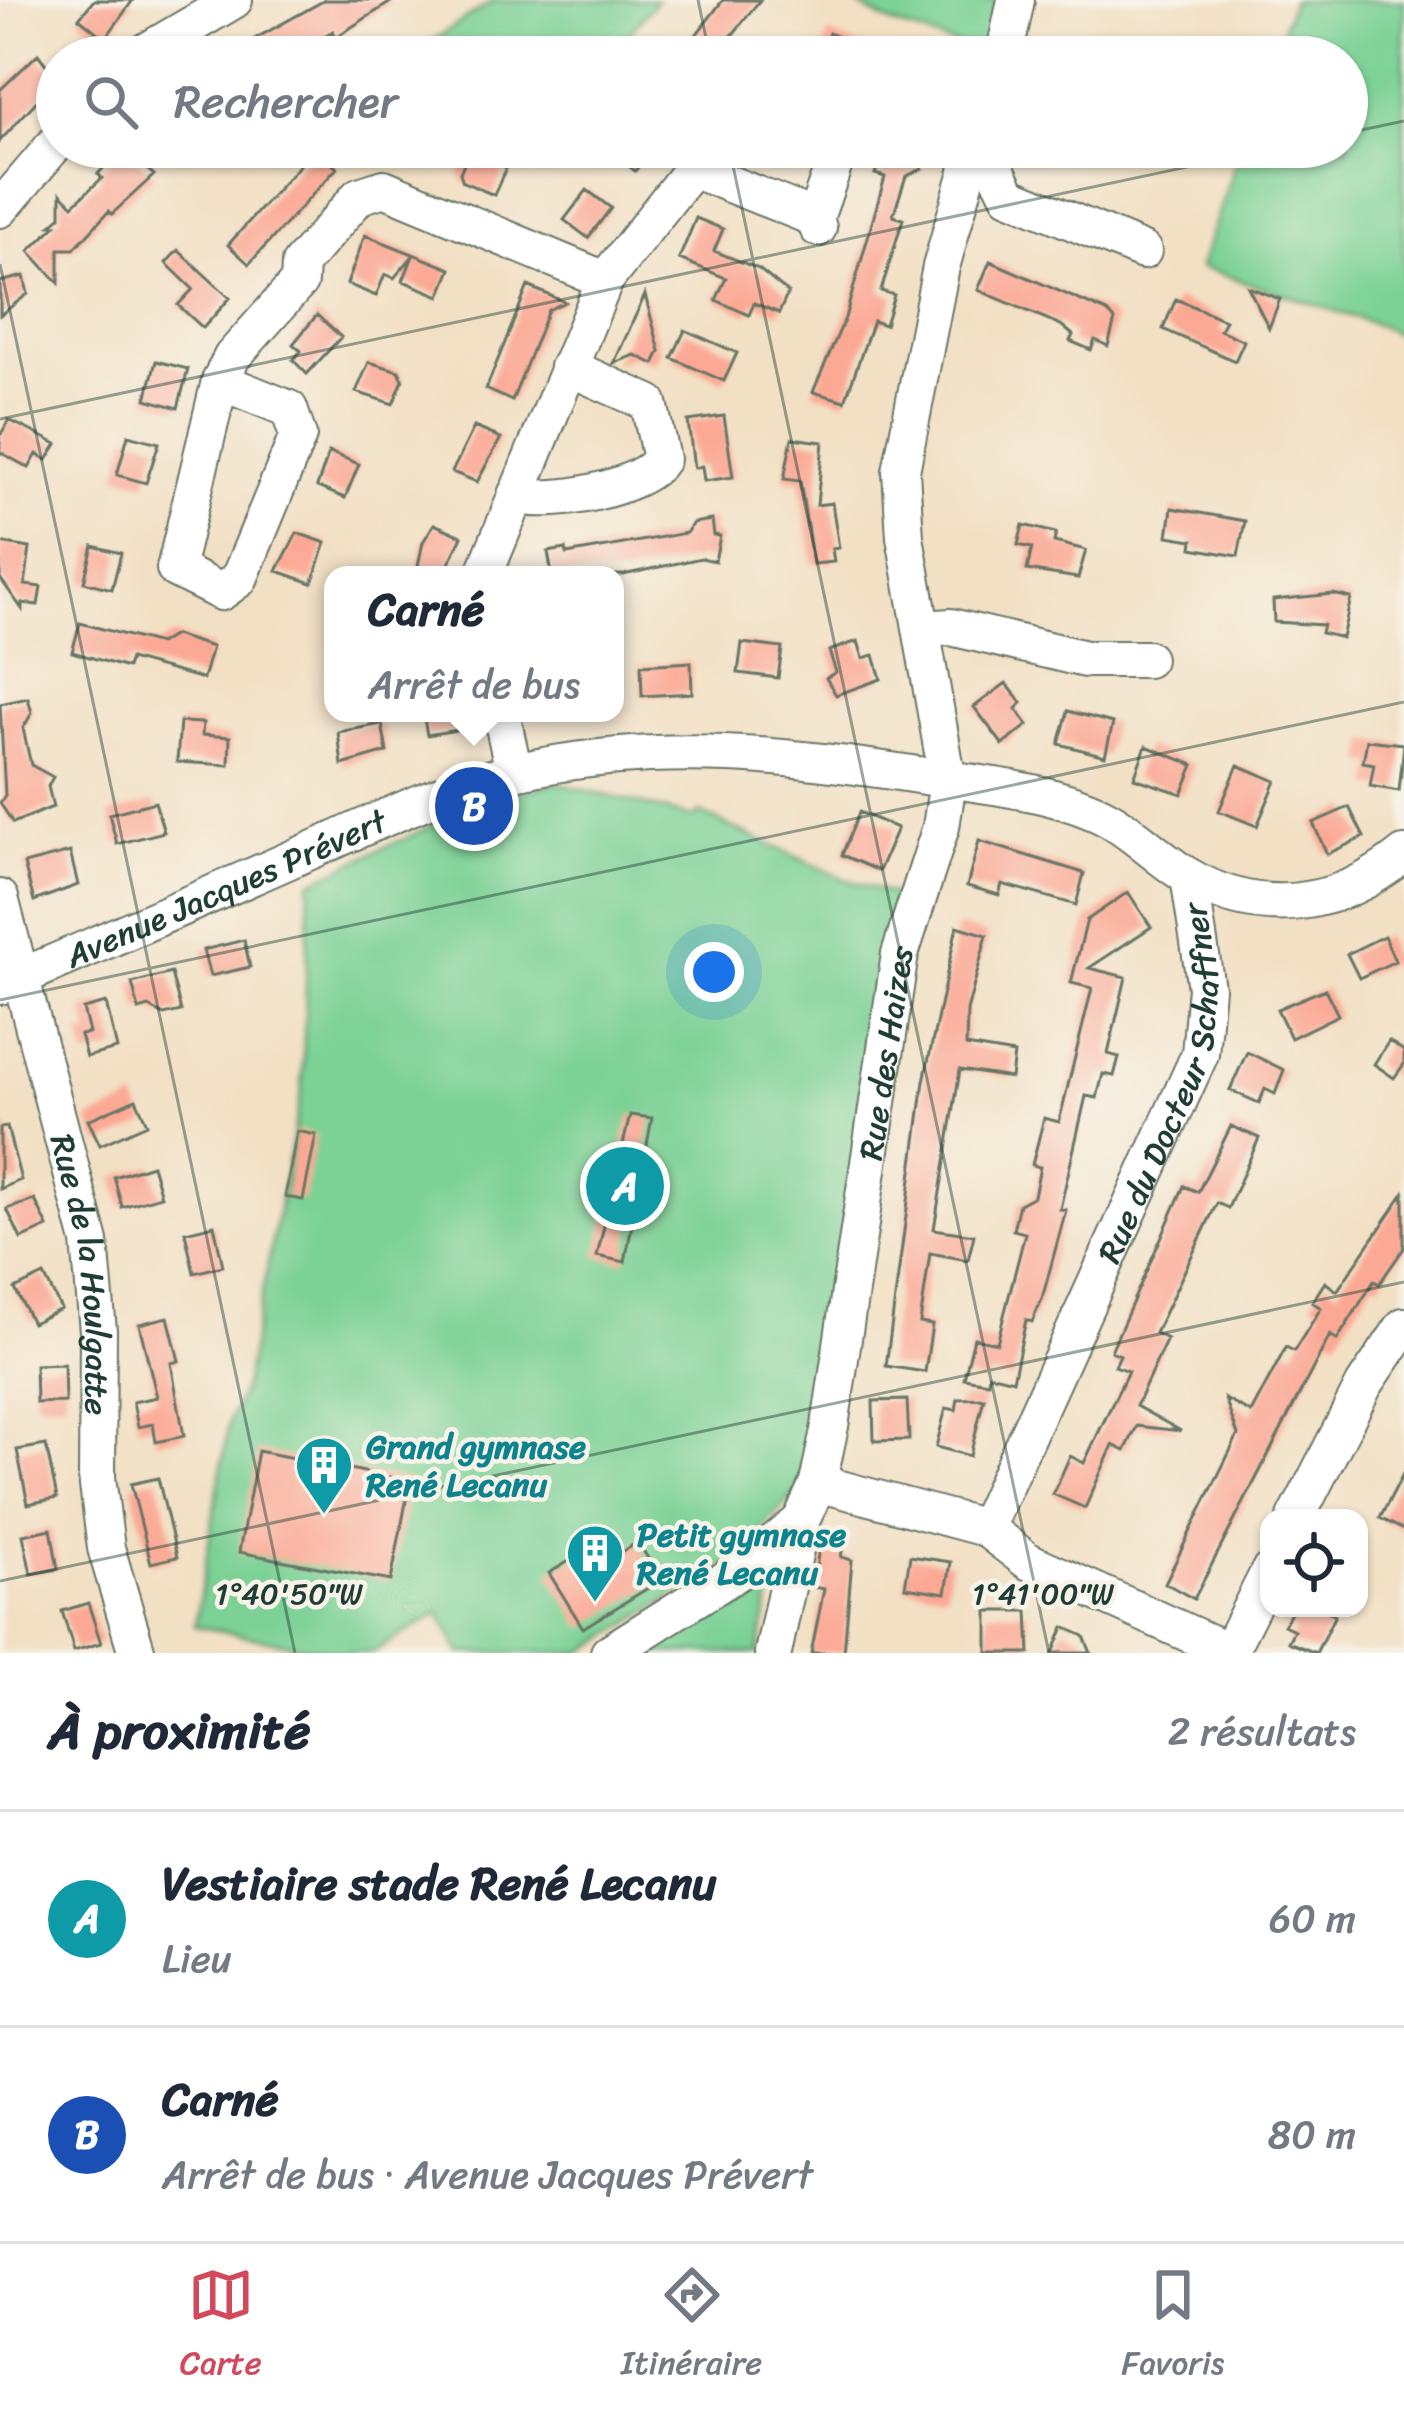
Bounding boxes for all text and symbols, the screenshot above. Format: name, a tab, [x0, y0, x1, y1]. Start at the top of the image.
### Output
search box	[36, 36, 1368, 168]
text: Rechercher	[174, 62, 398, 142]
icon: search	[78, 69, 144, 135]
popup	[324, 566, 624, 722]
text: Carné	[368, 570, 485, 650]
text: Arrêt de bus	[368, 650, 580, 719]
pin: B	[435, 761, 513, 851]
street label: Avenue Jacques Prévert	[55, 792, 397, 985]
street label: Rue du Docteur Schaffner	[1081, 896, 1237, 1273]
street label: Rue des Haizes	[842, 937, 931, 1164]
your location	[684, 942, 744, 1002]
street label: Rue de la Houlgatte	[33, 1128, 126, 1416]
pin: A	[586, 1141, 664, 1231]
place label: Grand gymnase René Lecanu	[365, 1418, 586, 1514]
building icon: Grand gymnase René Lecanu	[293, 1434, 355, 1516]
place label: Petit gymnase René Lecanu	[636, 1506, 846, 1602]
map controls	[1260, 1509, 1368, 1617]
button: locate	[1260, 1509, 1368, 1617]
building icon: Petit gymnase René Lecanu	[564, 1522, 626, 1604]
text: 1°40'50"W	[215, 1567, 364, 1621]
text: 1°41'00"W	[972, 1567, 1115, 1621]
text: À proximité	[48, 1686, 310, 1776]
text: 2 résultats	[1168, 1697, 1356, 1766]
text: Vestiaire stade René Lecanu	[162, 1844, 716, 1924]
text: A	[74, 1884, 100, 1953]
text: 60 m	[1269, 1884, 1356, 1953]
text: Lieu	[162, 1924, 232, 1993]
text: Carné	[162, 2060, 279, 2140]
text: B	[75, 2100, 99, 2169]
text: 80 m	[1268, 2100, 1356, 2169]
text: Arrêt de bus · Avenue Jacques Prévert	[162, 2140, 813, 2209]
tab: Carte	[180, 2262, 262, 2392]
tab: Itinéraire	[621, 2262, 762, 2392]
tab: Favoris	[1121, 2262, 1224, 2392]

